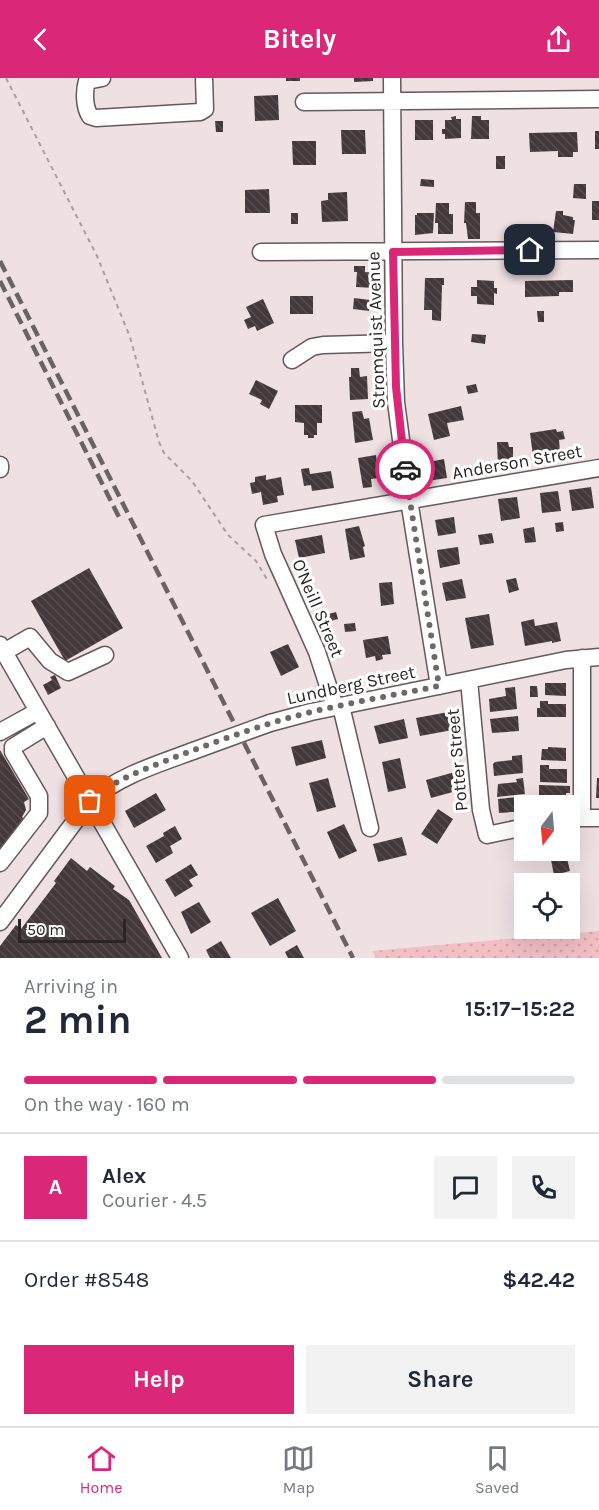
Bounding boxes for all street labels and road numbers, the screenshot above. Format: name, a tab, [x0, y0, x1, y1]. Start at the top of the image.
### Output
street label: Stromquist Avenue	[362, 251, 390, 409]
street label: Anderson Street	[450, 440, 584, 484]
street label: O'Neill Street	[287, 555, 349, 661]
street label: Lundberg Street	[285, 661, 417, 709]
street label: Potter Street	[442, 708, 472, 812]

